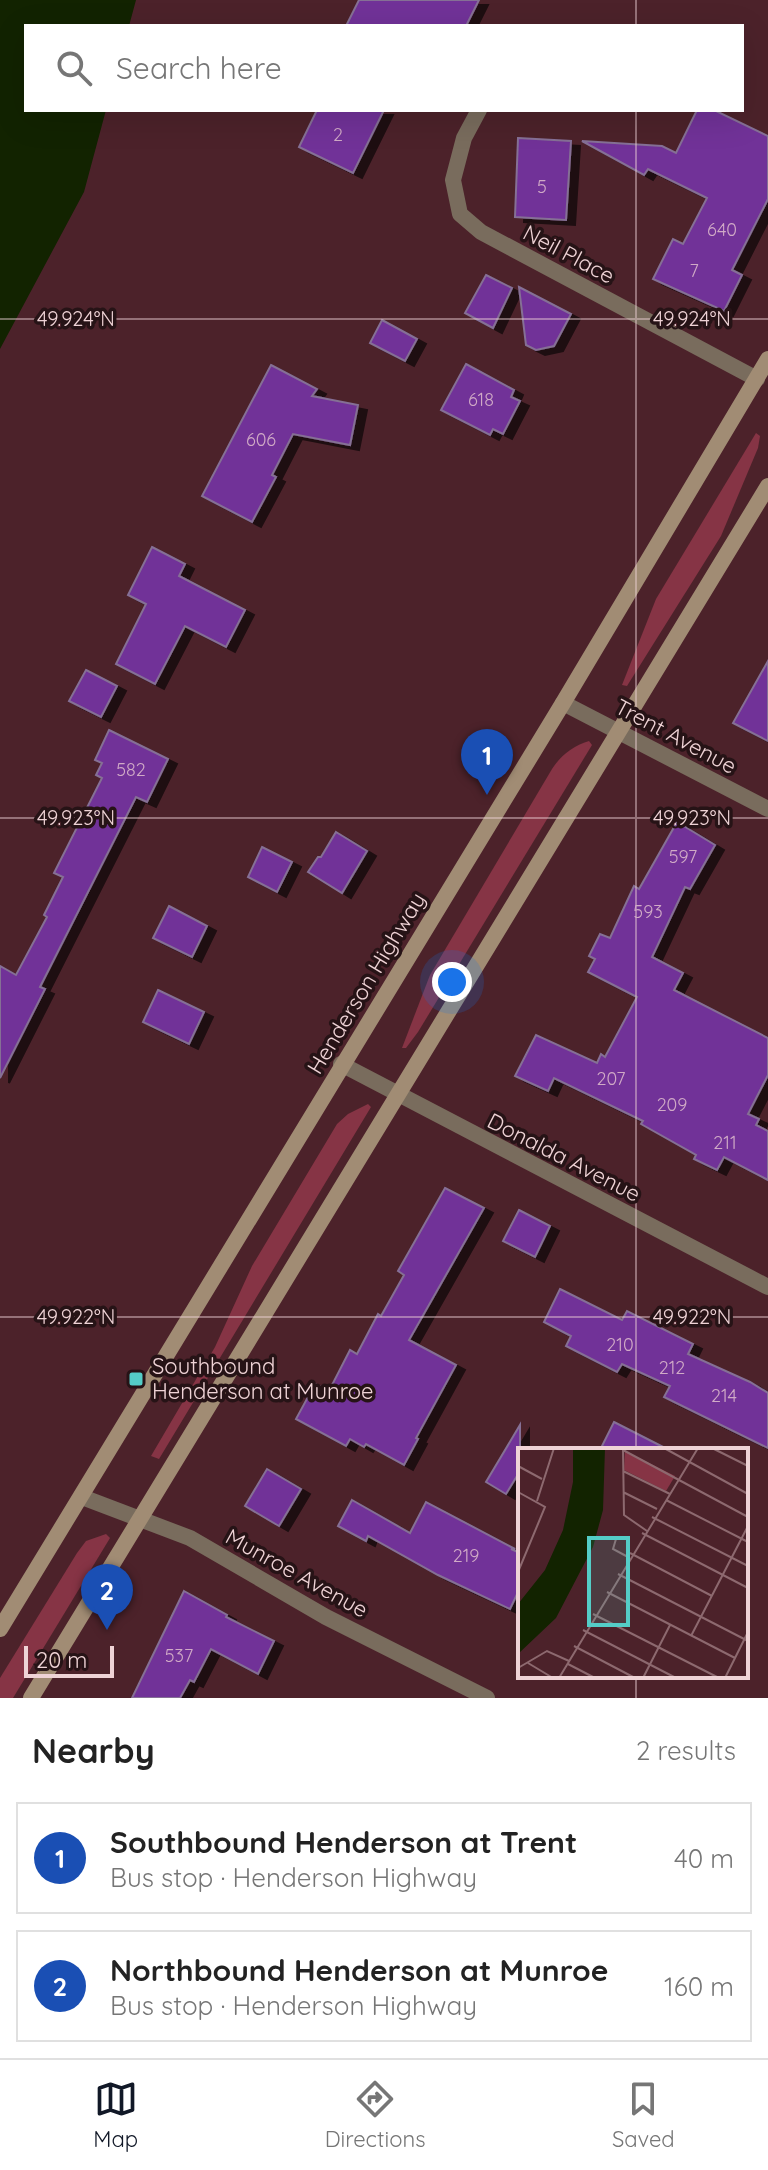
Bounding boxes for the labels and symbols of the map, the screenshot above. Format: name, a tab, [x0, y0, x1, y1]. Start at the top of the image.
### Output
house number: 2	[333, 123, 343, 146]
house number: 5	[537, 175, 547, 198]
street label: Neil Place	[518, 218, 620, 290]
house number: 640	[707, 218, 737, 241]
house number: 7	[689, 259, 699, 282]
text: 49.924°N	[37, 306, 115, 331]
text: 49.924°N	[653, 306, 731, 331]
house number: 618	[468, 388, 494, 411]
house number: 606	[246, 428, 276, 451]
street label: Trent Avenue	[610, 692, 742, 780]
pin: 1	[461, 729, 513, 795]
house number: 582	[116, 758, 146, 781]
text: 49.923°N	[37, 805, 115, 830]
text: 49.923°N	[653, 805, 731, 830]
house number: 597	[669, 845, 697, 868]
street label: Henderson Highway	[301, 887, 431, 1079]
house number: 593	[633, 900, 663, 923]
your location	[432, 962, 472, 1002]
house number: 207	[597, 1067, 625, 1090]
house number: 209	[657, 1093, 687, 1116]
street label: Donalda Avenue	[483, 1106, 645, 1208]
house number: 211	[713, 1131, 737, 1154]
text: 49.922°N	[37, 1304, 115, 1329]
text: 49.922°N	[653, 1304, 731, 1329]
house number: 210	[606, 1333, 634, 1356]
place label: Southbound Henderson at Munroe	[152, 1352, 373, 1405]
house number: 212	[659, 1356, 685, 1379]
marker: Southbound Henderson at Munroe	[127, 1370, 145, 1388]
house number: 214	[711, 1384, 737, 1407]
inset map	[518, 1448, 748, 1678]
street label: Munroe Avenue	[221, 1522, 373, 1624]
house number: 219	[453, 1544, 479, 1567]
pin: 2	[81, 1564, 133, 1630]
scale bar	[24, 1642, 114, 1678]
house number: 537	[165, 1644, 193, 1667]

